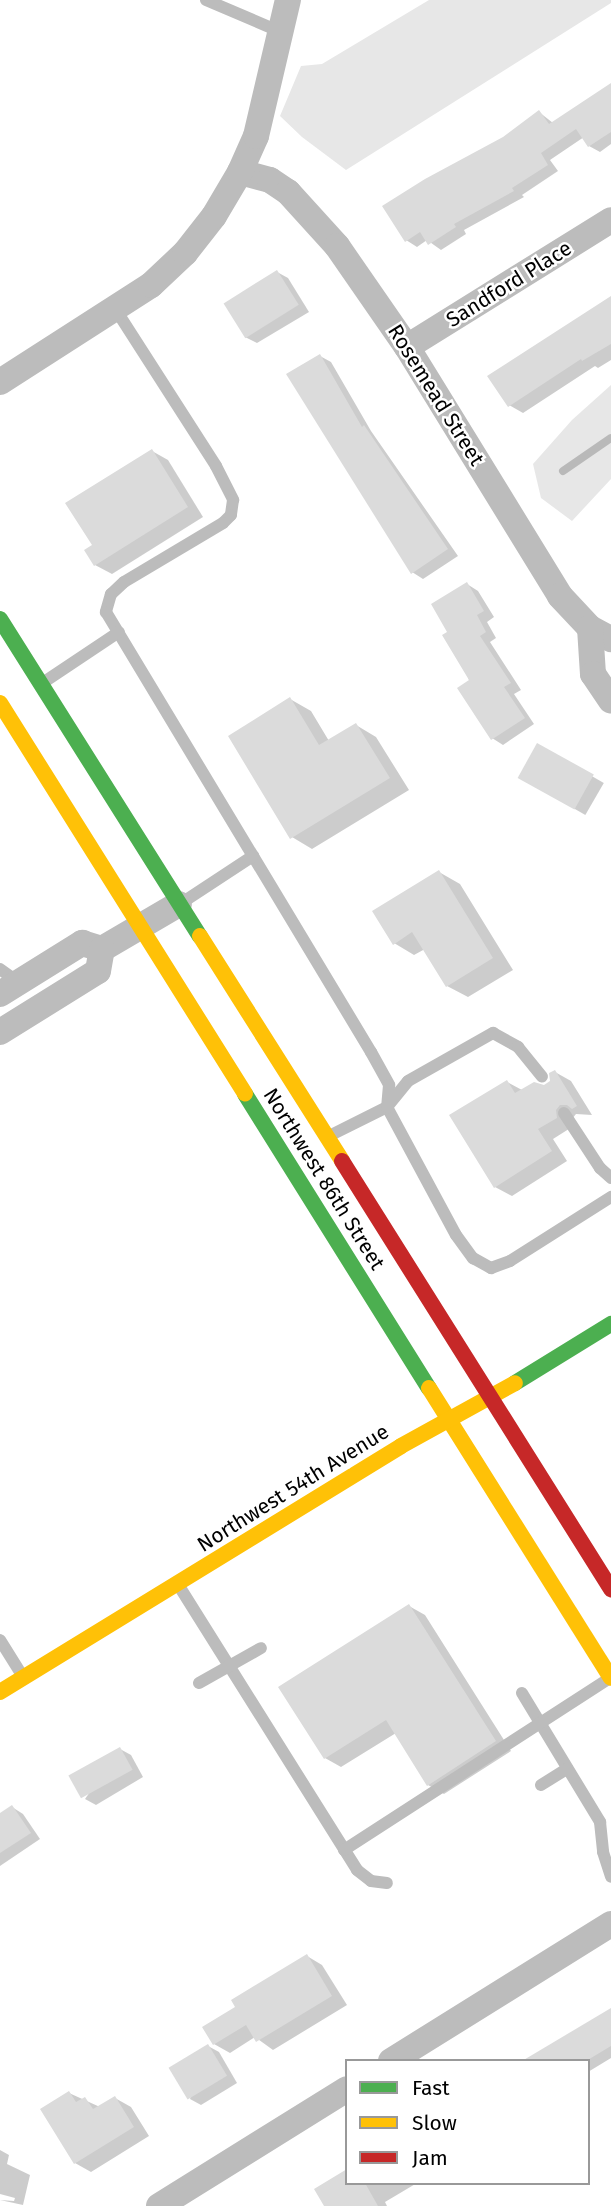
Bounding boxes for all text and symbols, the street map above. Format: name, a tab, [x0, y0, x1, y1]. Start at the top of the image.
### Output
street label: Sandford Place	[442, 235, 576, 333]
street label: Rosemead Street	[382, 320, 490, 470]
street label: Northwest 86th Street	[258, 1084, 390, 1274]
street label: Northwest 54th Avenue	[193, 1419, 393, 1557]
legend	[345, 2059, 590, 2185]
text: Fast	[412, 2075, 450, 2101]
text: Slow	[412, 2110, 457, 2136]
text: Jam	[412, 2145, 448, 2171]

